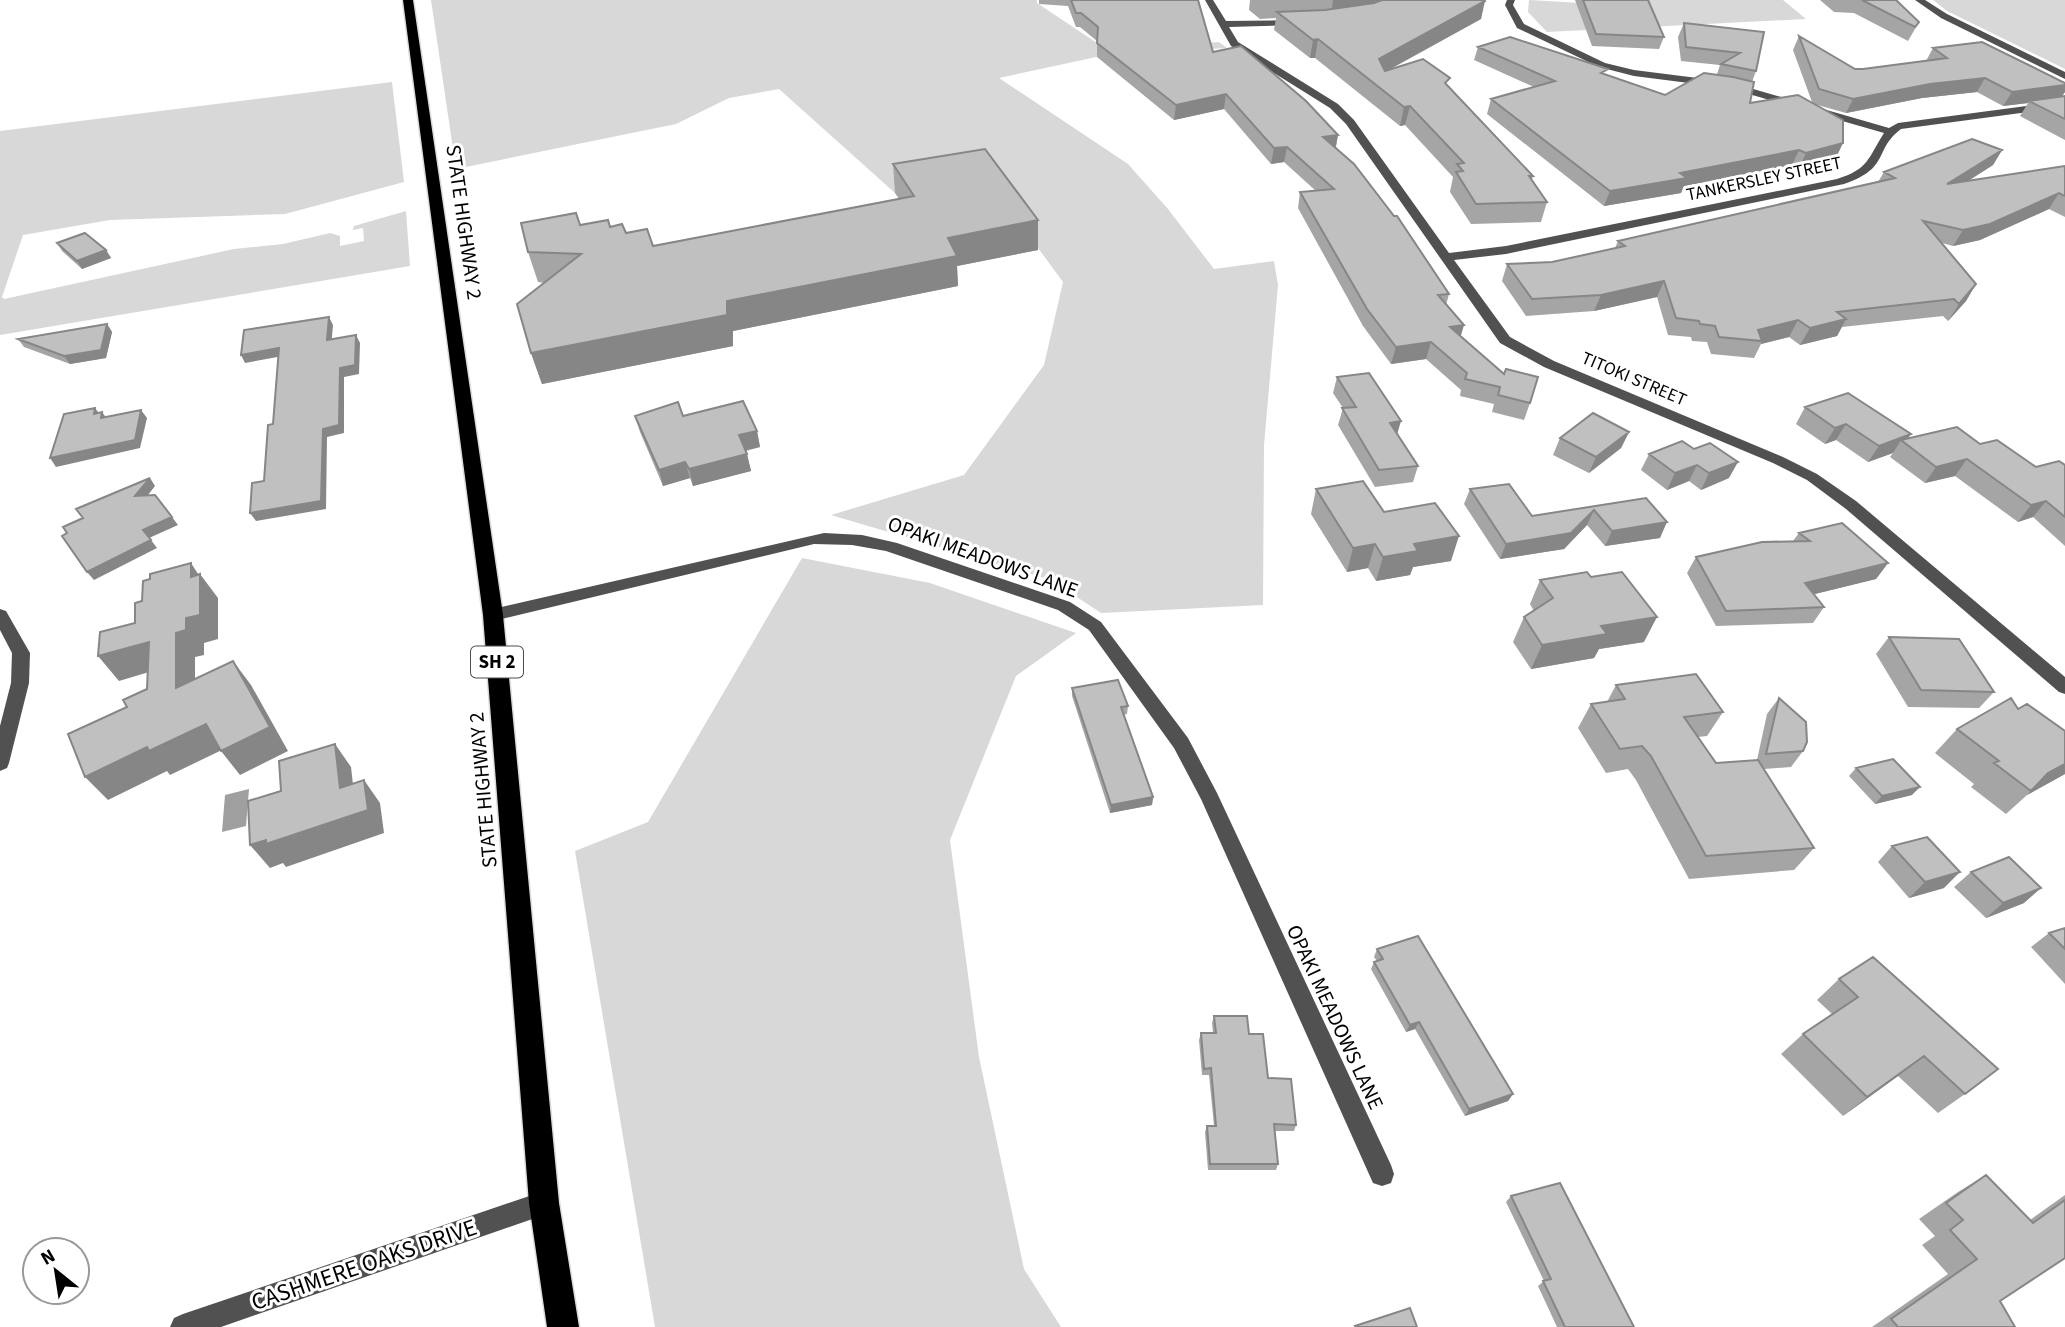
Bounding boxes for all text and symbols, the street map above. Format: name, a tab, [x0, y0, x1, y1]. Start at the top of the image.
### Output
street label: STATE HIGHWAY 2	[438, 143, 490, 301]
street label: TANKERSLEY STREET	[1684, 150, 1844, 208]
street label: TITOKI STREET	[1578, 346, 1691, 413]
street label: OPAKI MEADOWS LANE	[884, 509, 1082, 605]
road number: SH 2	[471, 646, 523, 678]
street label: STATE HIGHWAY 2	[461, 711, 505, 869]
street label: OPAKI MEADOWS LANE	[1279, 920, 1391, 1114]
street label: CASHMERE OAKS DRIVE	[247, 1210, 481, 1320]
north arrow	[21, 1236, 91, 1306]
text: N	[36, 1243, 60, 1272]

